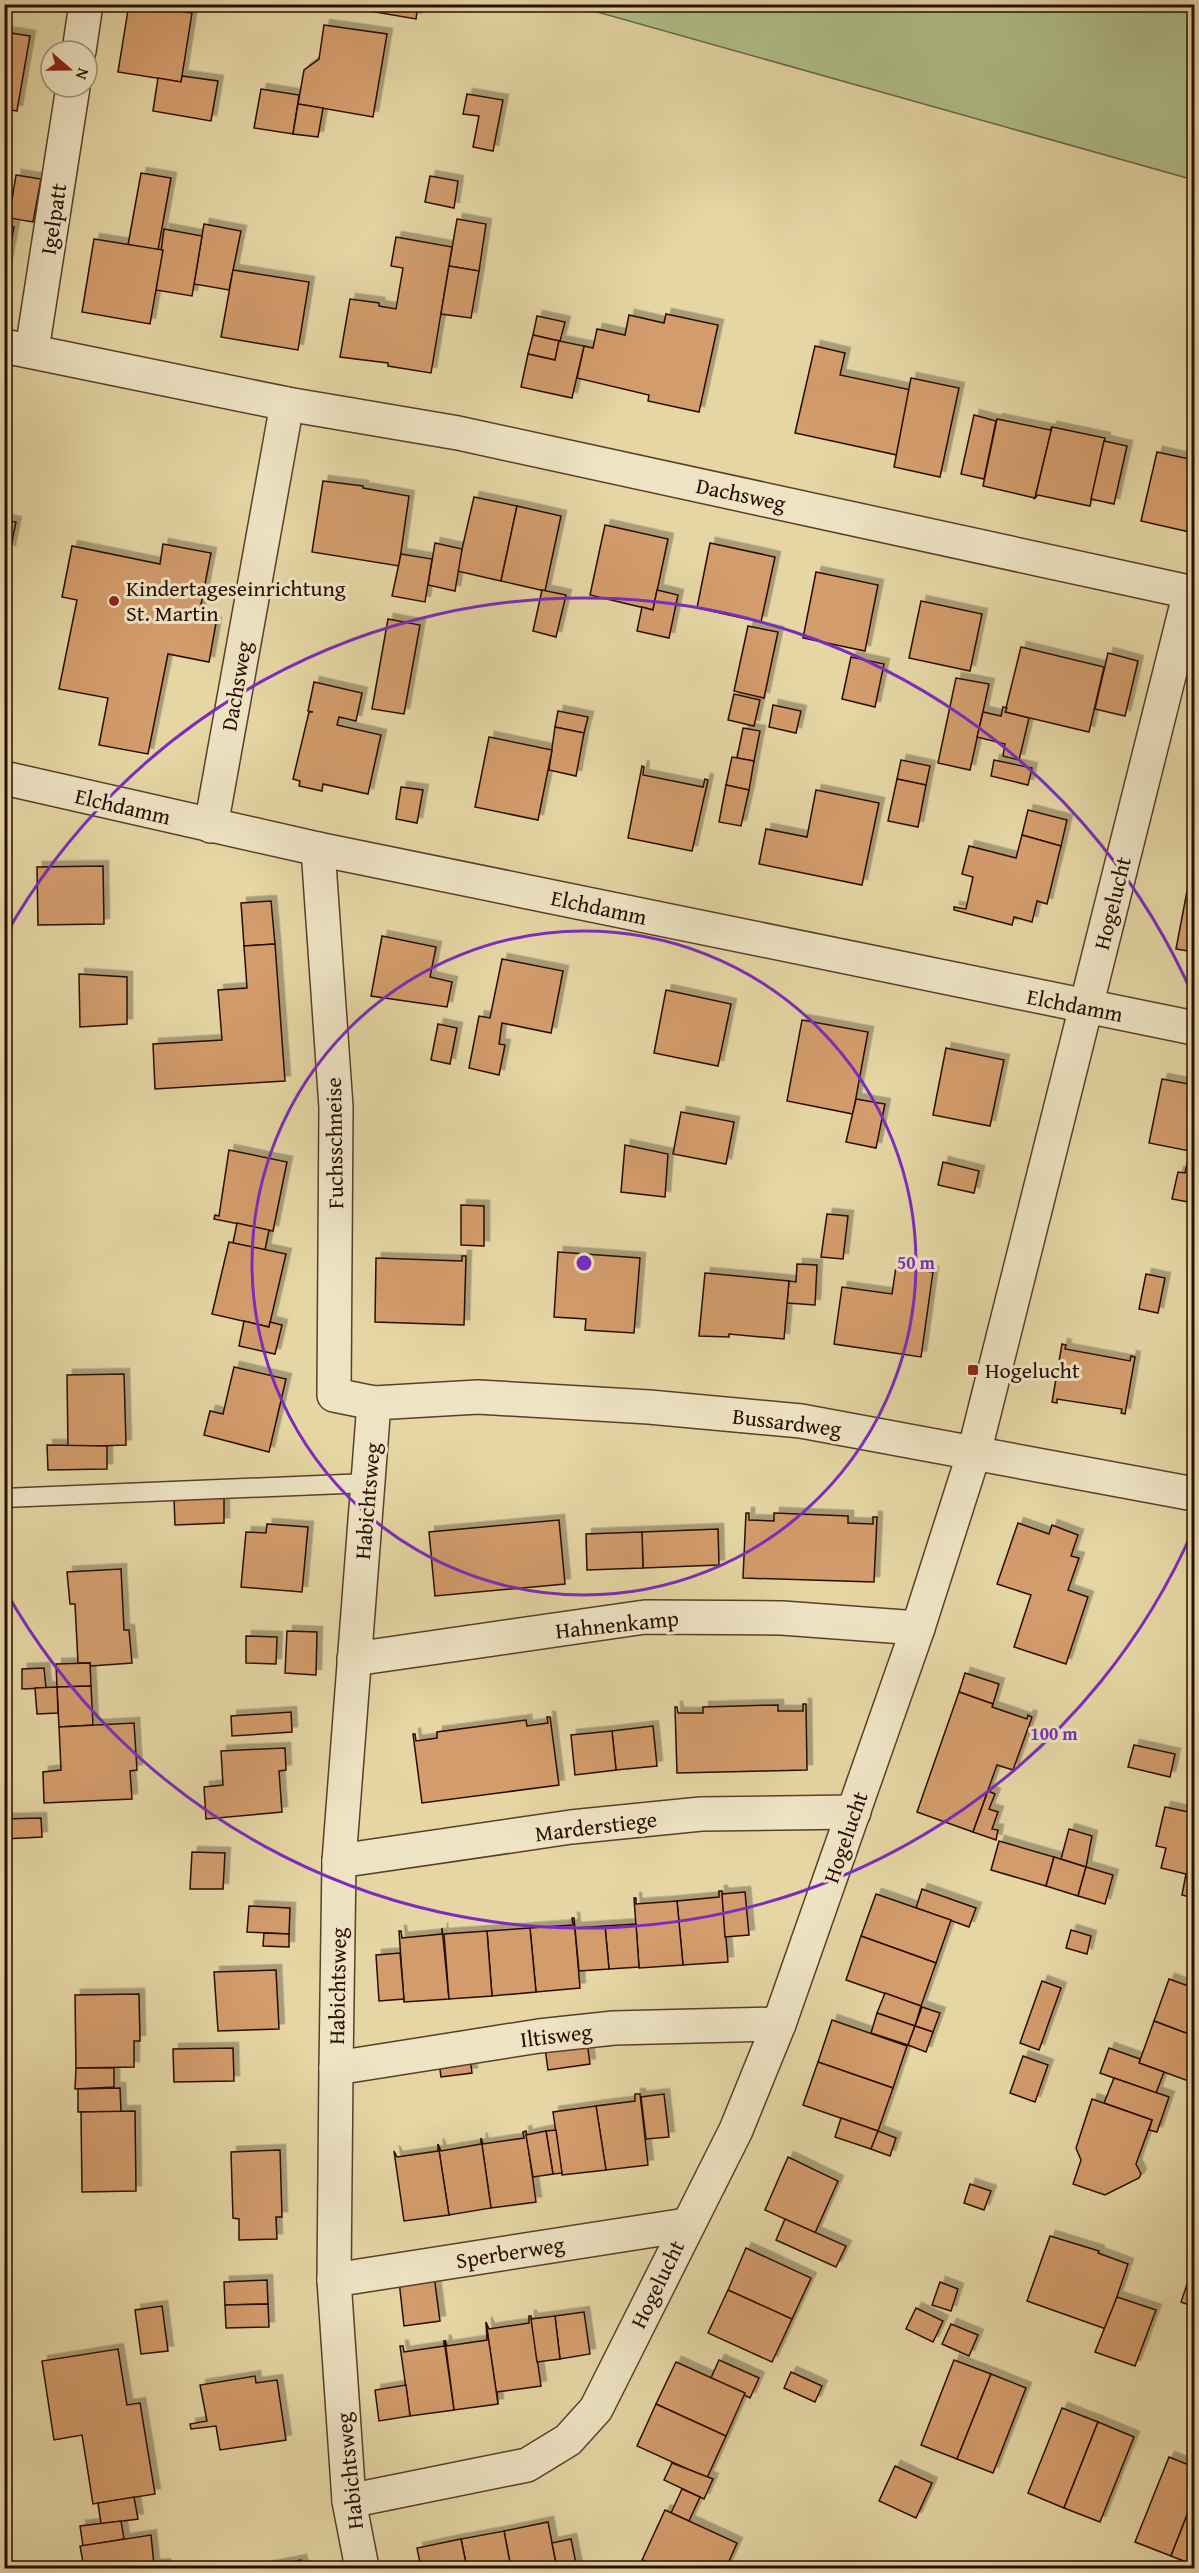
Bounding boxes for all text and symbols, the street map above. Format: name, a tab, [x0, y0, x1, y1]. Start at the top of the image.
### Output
north arrow	[39, 39, 99, 99]
text: N	[70, 65, 96, 84]
street label: Igelpatt	[32, 181, 74, 257]
street label: Dachsweg	[693, 469, 789, 519]
place label: Kindertageseinrichtung St. Martin	[126, 572, 346, 629]
marker: Kindertageseinrichtung St. Martin	[107, 594, 121, 608]
street label: Dachsweg	[212, 638, 260, 733]
street label: Elchdamm	[72, 779, 174, 833]
street label: Hogelucht	[1085, 853, 1139, 953]
street label: Elchdamm	[548, 881, 650, 933]
street label: Elchdamm	[1024, 980, 1126, 1030]
street label: Fuchsschneise	[317, 1077, 351, 1209]
text: 50 m	[897, 1249, 936, 1276]
centre of rings	[574, 1253, 594, 1273]
place label: Hogelucht	[985, 1354, 1080, 1386]
marker: Hogelucht	[966, 1363, 980, 1377]
street label: Bussardweg	[731, 1399, 843, 1445]
street label: Habichtsweg	[346, 1441, 388, 1561]
street label: Hahnenkamp	[554, 1602, 680, 1646]
text: 100 m	[1030, 1720, 1078, 1747]
street label: Hogelucht	[814, 1787, 876, 1887]
street label: Marderstiege	[533, 1803, 659, 1849]
street label: Habichtsweg	[320, 1927, 354, 2045]
street label: Iltisweg	[518, 2015, 594, 2055]
street label: Sperberweg	[454, 2228, 566, 2276]
street label: Hogelucht	[622, 2234, 692, 2334]
street label: Habichtsweg	[327, 2411, 371, 2531]

